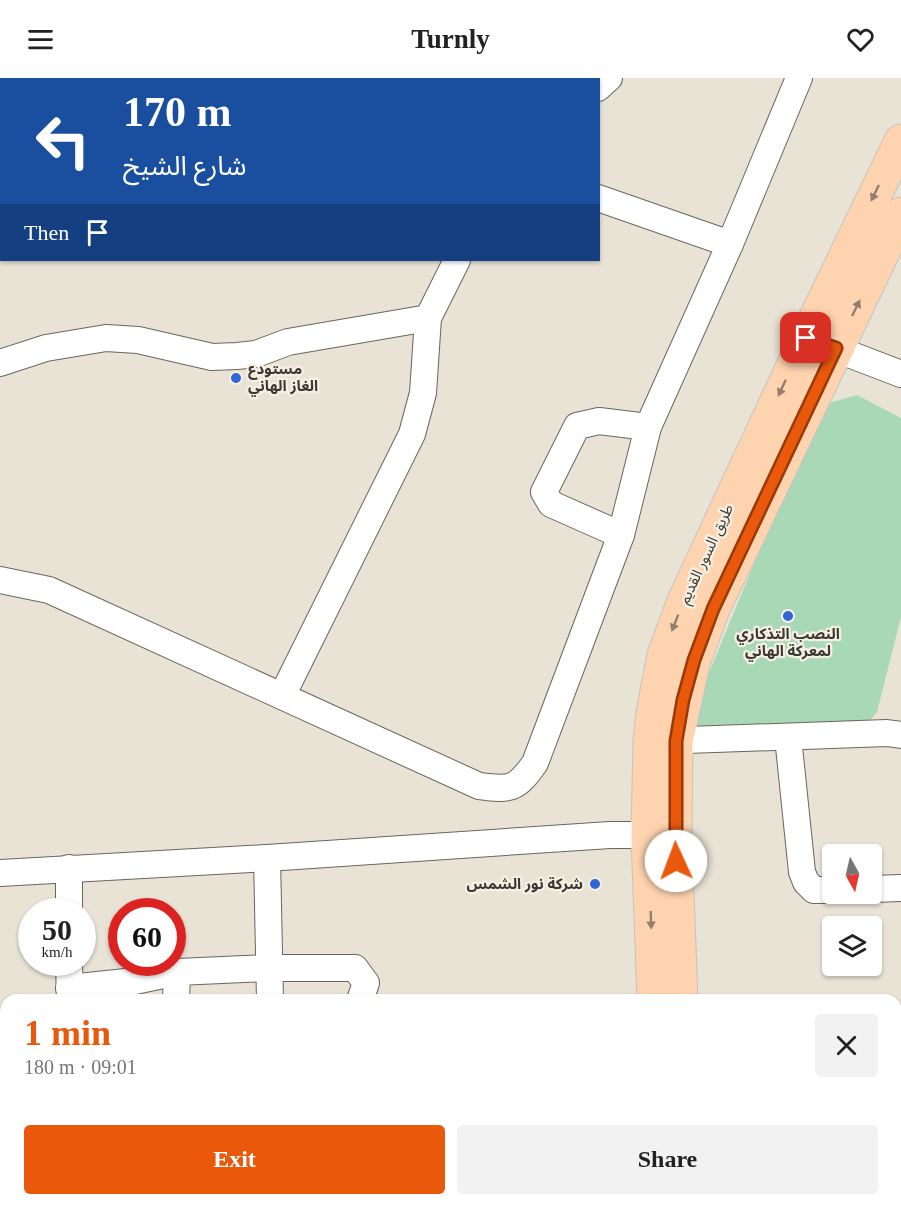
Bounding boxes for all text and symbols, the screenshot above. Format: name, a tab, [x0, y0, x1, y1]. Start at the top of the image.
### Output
icon: menu	[24, 23, 57, 56]
icon: heart	[844, 23, 877, 56]
text: Turnly	[411, 24, 490, 54]
text: 170 m	[123, 89, 232, 135]
icon: left	[24, 102, 102, 180]
text: شارع الشيخ	[123, 151, 246, 181]
one-way arrow	[871, 185, 880, 202]
icon: arrive	[81, 216, 114, 249]
text: Then	[24, 220, 69, 245]
one-way arrow	[851, 299, 860, 316]
pin	[780, 312, 831, 363]
icon: arrive	[789, 321, 822, 354]
place label: مستودع الغاز الهاني	[248, 361, 318, 397]
marker: مستودع الغاز الهاني	[229, 371, 243, 385]
one-way arrow	[778, 380, 787, 397]
street label: طريق السور القديم	[676, 502, 739, 608]
marker: النصب التذكاري لمعركة الهاني	[781, 609, 795, 623]
one-way arrow	[670, 614, 679, 632]
place label: النصب التذكاري لمعركة الهاني	[736, 626, 840, 662]
position arrow	[644, 829, 708, 893]
north arrow	[822, 844, 882, 904]
map controls	[822, 844, 882, 976]
place label: شركة نور الشمس	[466, 876, 583, 893]
marker: شركة نور الشمس	[588, 877, 602, 891]
speed limit sign: 60	[108, 898, 186, 976]
one-way arrow	[646, 910, 655, 929]
text: 50	[42, 913, 72, 946]
button: layers	[822, 916, 882, 976]
text: km/h	[42, 944, 72, 960]
text: 1 min	[24, 1013, 111, 1053]
button: close	[815, 1014, 878, 1077]
text: 180 m · 09:01	[24, 1056, 137, 1078]
button: Exit	[24, 1125, 445, 1194]
button: Share	[457, 1125, 878, 1194]

